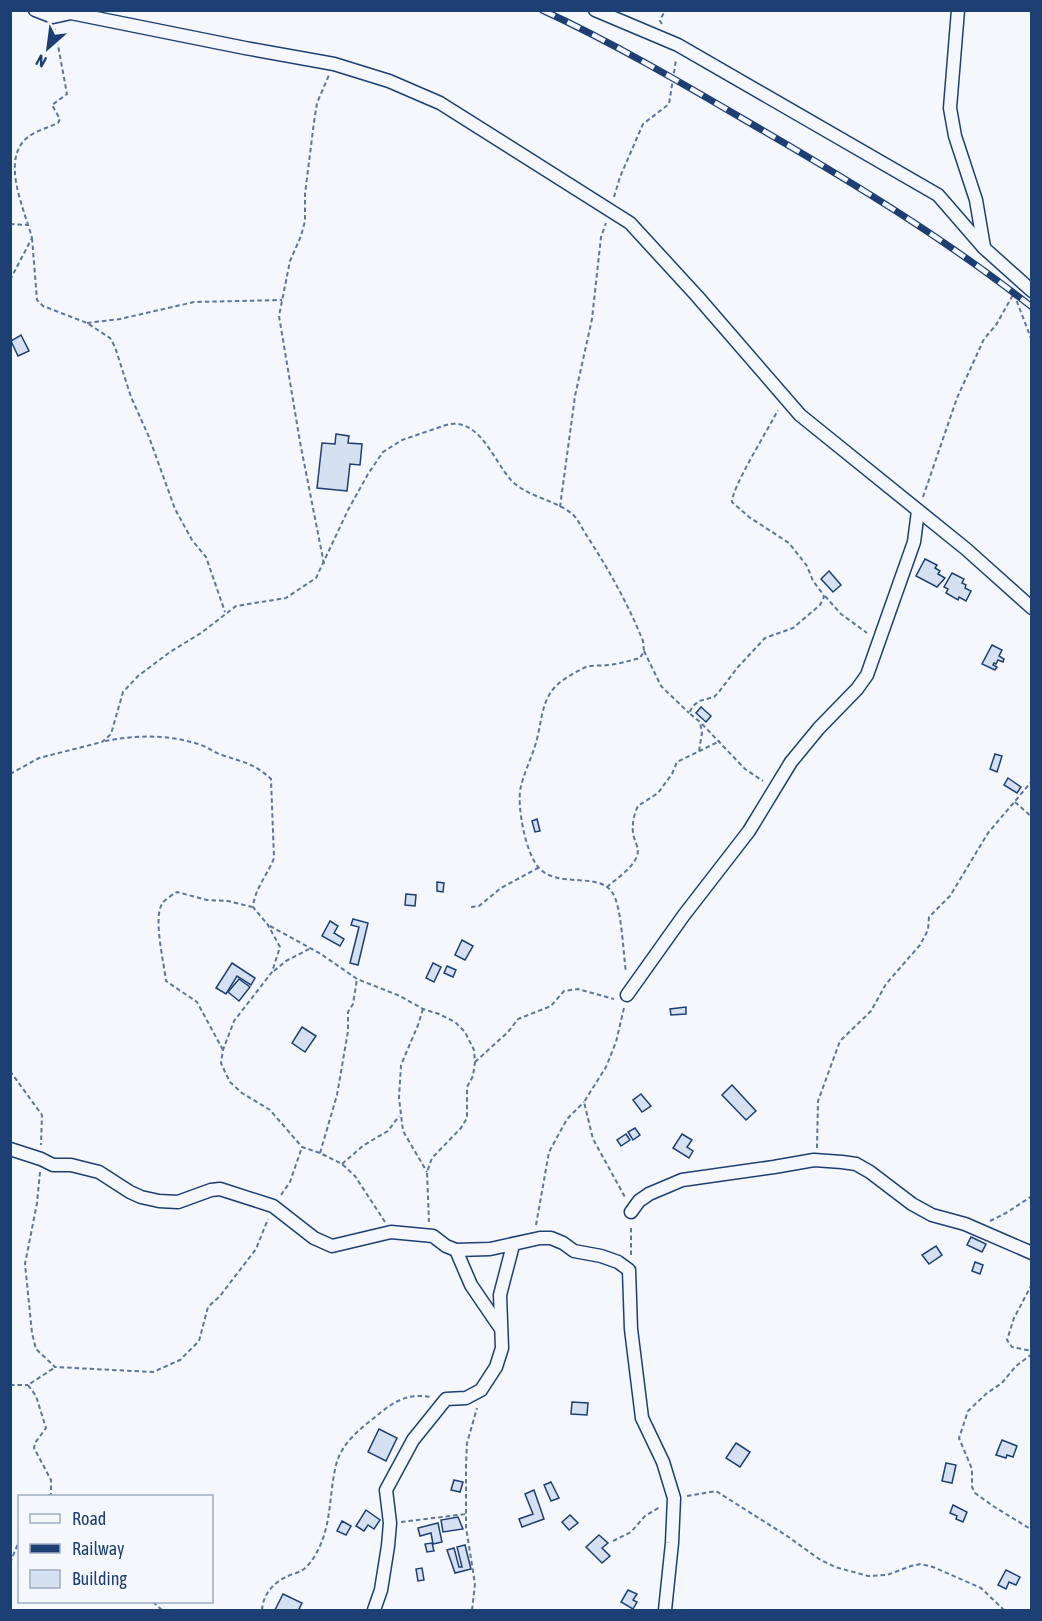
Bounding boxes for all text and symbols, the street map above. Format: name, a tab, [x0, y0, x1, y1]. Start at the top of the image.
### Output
north arrow	[18, 18, 78, 78]
text: N	[33, 51, 49, 71]
legend	[18, 1495, 213, 1603]
text: Road	[72, 1508, 106, 1529]
text: Railway	[72, 1538, 124, 1559]
text: Building	[72, 1568, 127, 1589]

